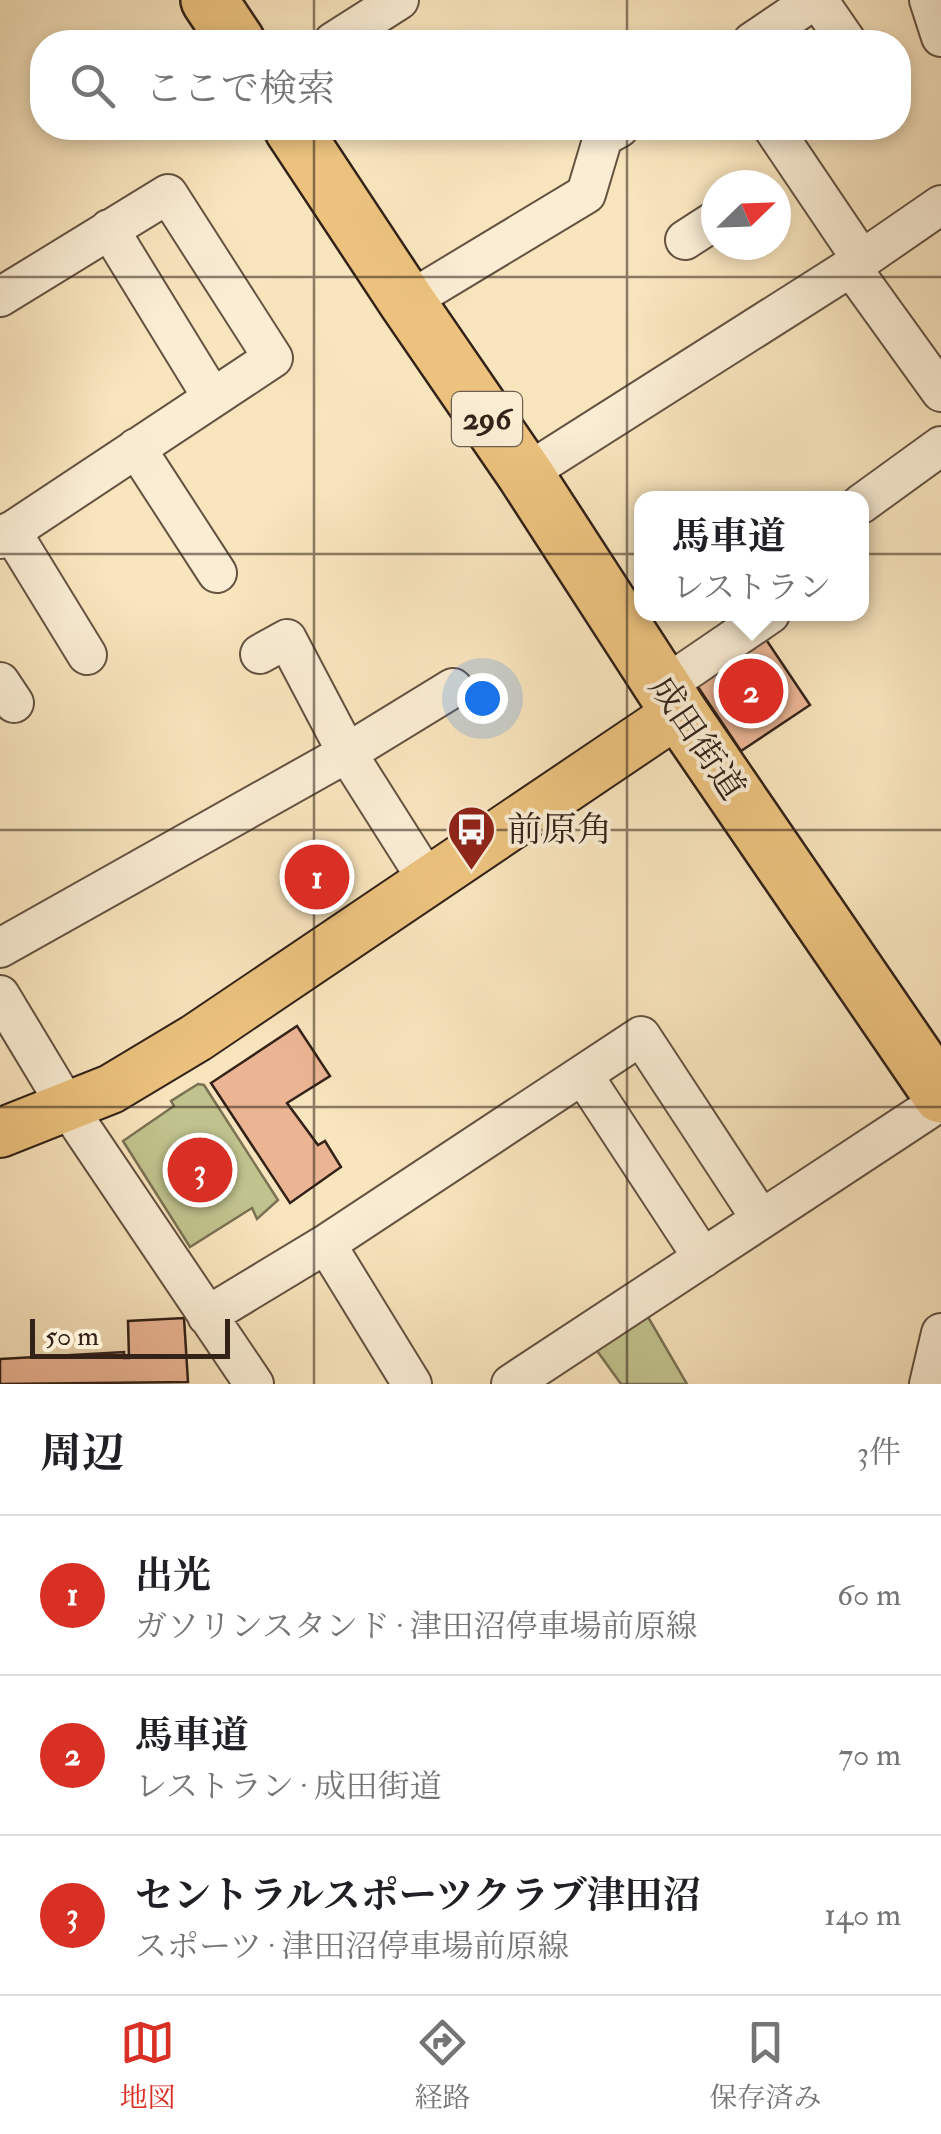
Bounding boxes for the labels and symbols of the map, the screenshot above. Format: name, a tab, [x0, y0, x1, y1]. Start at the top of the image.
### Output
north arrow	[701, 170, 791, 260]
road number: 296	[452, 392, 522, 446]
pin: 2	[718, 654, 784, 728]
street label: 成田街道	[640, 668, 754, 808]
your location	[457, 673, 508, 724]
bus stop icon: 前原角	[446, 804, 498, 872]
place label: 前原角	[507, 808, 612, 852]
pin: 1	[284, 840, 350, 914]
pin: 3	[168, 1132, 232, 1208]
scale bar	[30, 1314, 230, 1358]

